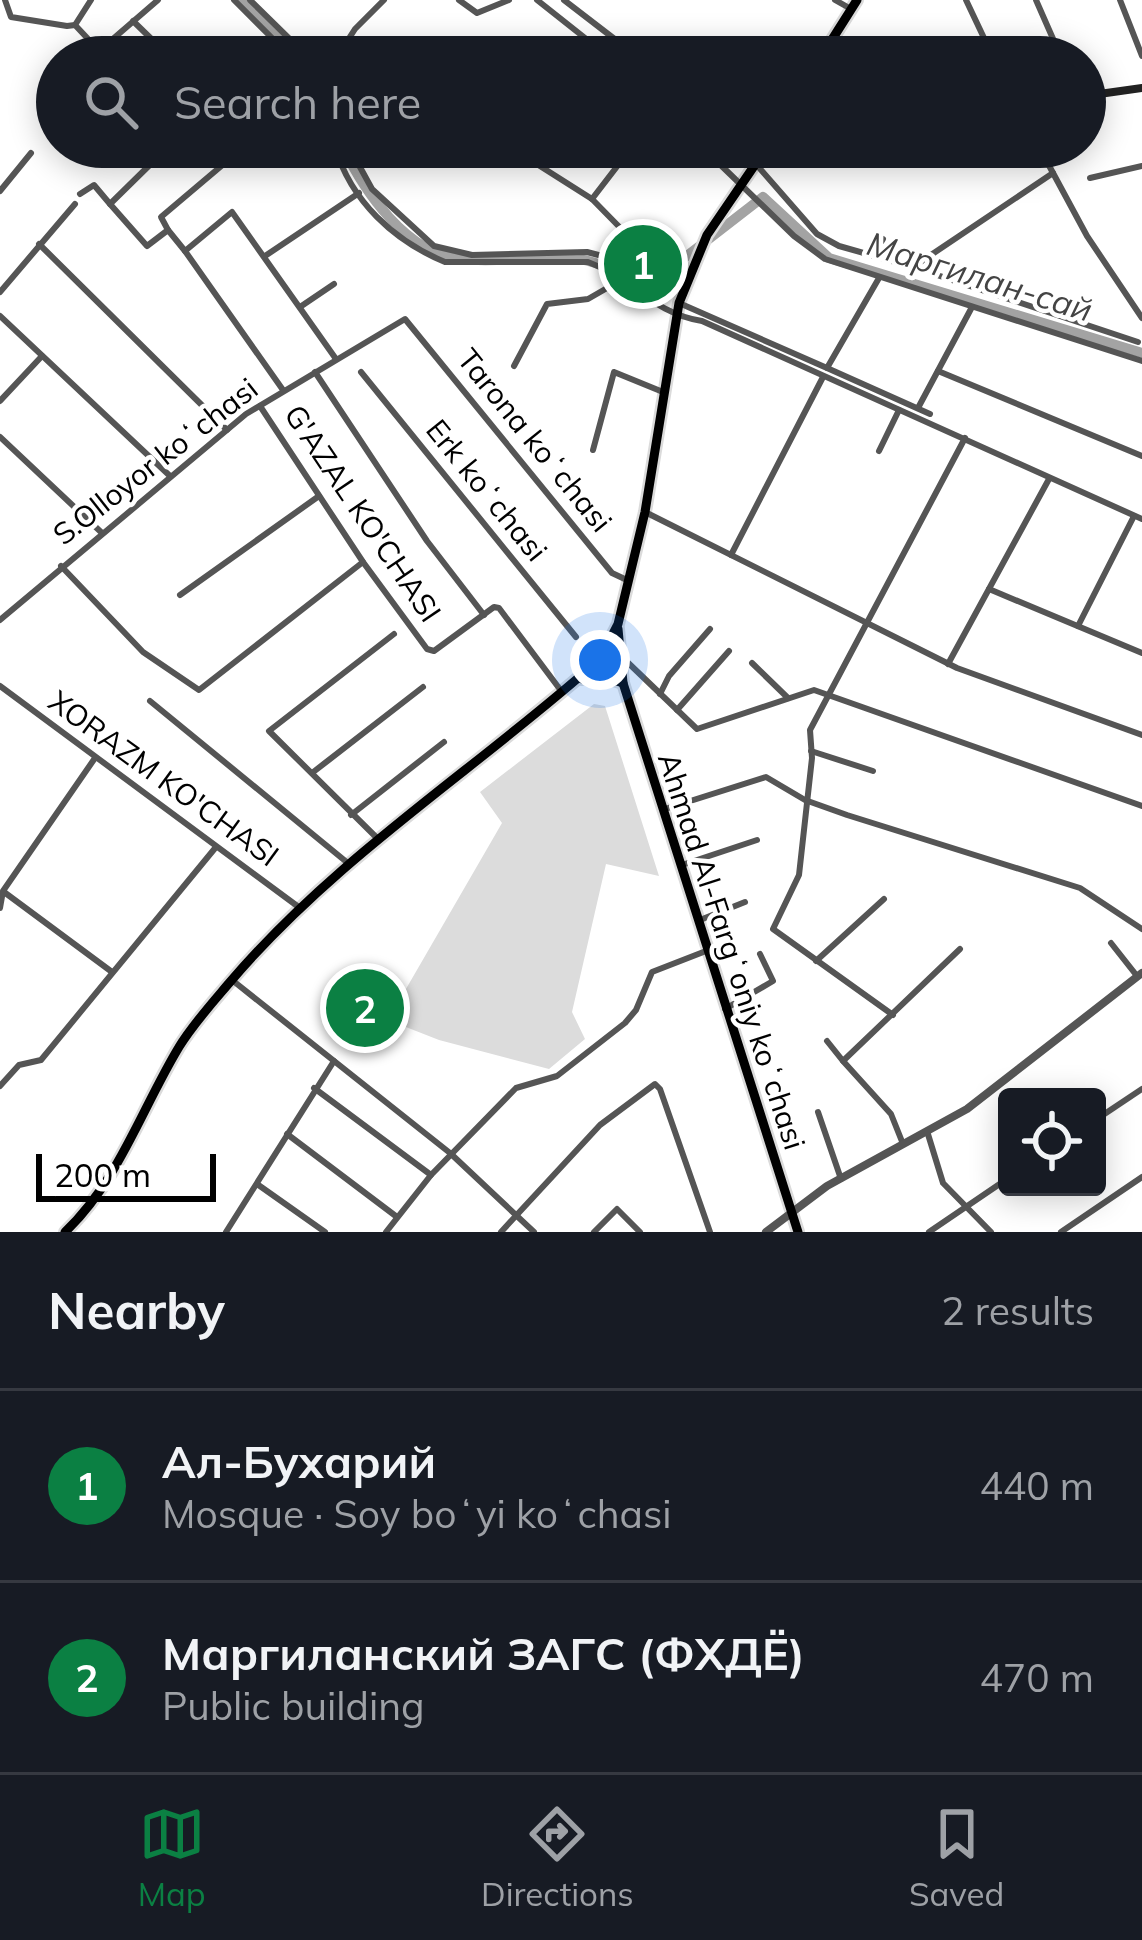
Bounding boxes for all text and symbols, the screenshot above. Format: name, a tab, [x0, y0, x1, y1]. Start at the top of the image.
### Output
search box	[36, 36, 1106, 168]
icon: search	[78, 69, 144, 135]
text: Search here	[174, 74, 421, 130]
pin: 1	[604, 219, 682, 309]
water label: Маргилан-сай	[863, 222, 1097, 330]
street label: Tarona koʻchasi	[450, 341, 620, 539]
street label: S.Olloyor koʻchasi	[45, 369, 265, 553]
street label: G'AZAL KO'CHASI	[276, 397, 450, 629]
street label: Erk koʻchasi	[418, 411, 556, 569]
your location	[570, 630, 630, 690]
street label: XORAZM KO'CHASI	[41, 682, 287, 874]
street label: Ahmad Al-Fargʻoniy koʻchasi	[650, 748, 814, 1154]
pin: 2	[326, 963, 404, 1053]
map controls	[998, 1088, 1106, 1196]
button: locate	[998, 1088, 1106, 1196]
scale bar	[36, 1148, 216, 1201]
text: 200 m	[54, 1154, 151, 1195]
text: Nearby	[48, 1278, 225, 1342]
text: 2 results	[941, 1286, 1094, 1335]
text: Ал-Бухарий	[162, 1433, 436, 1489]
text: 1	[75, 1461, 99, 1510]
text: 440 m	[979, 1461, 1094, 1510]
text: Mosque · Soy boʻyi koʻchasi	[162, 1489, 672, 1538]
text: Маргиланский ЗАГС (ФХДЁ)	[162, 1625, 805, 1681]
text: 2	[75, 1653, 99, 1702]
text: 470 m	[979, 1653, 1094, 1702]
text: Public building	[162, 1681, 425, 1730]
tab: Map	[138, 1801, 206, 1914]
tab: Directions	[481, 1801, 634, 1914]
tab: Saved	[909, 1801, 1004, 1914]

